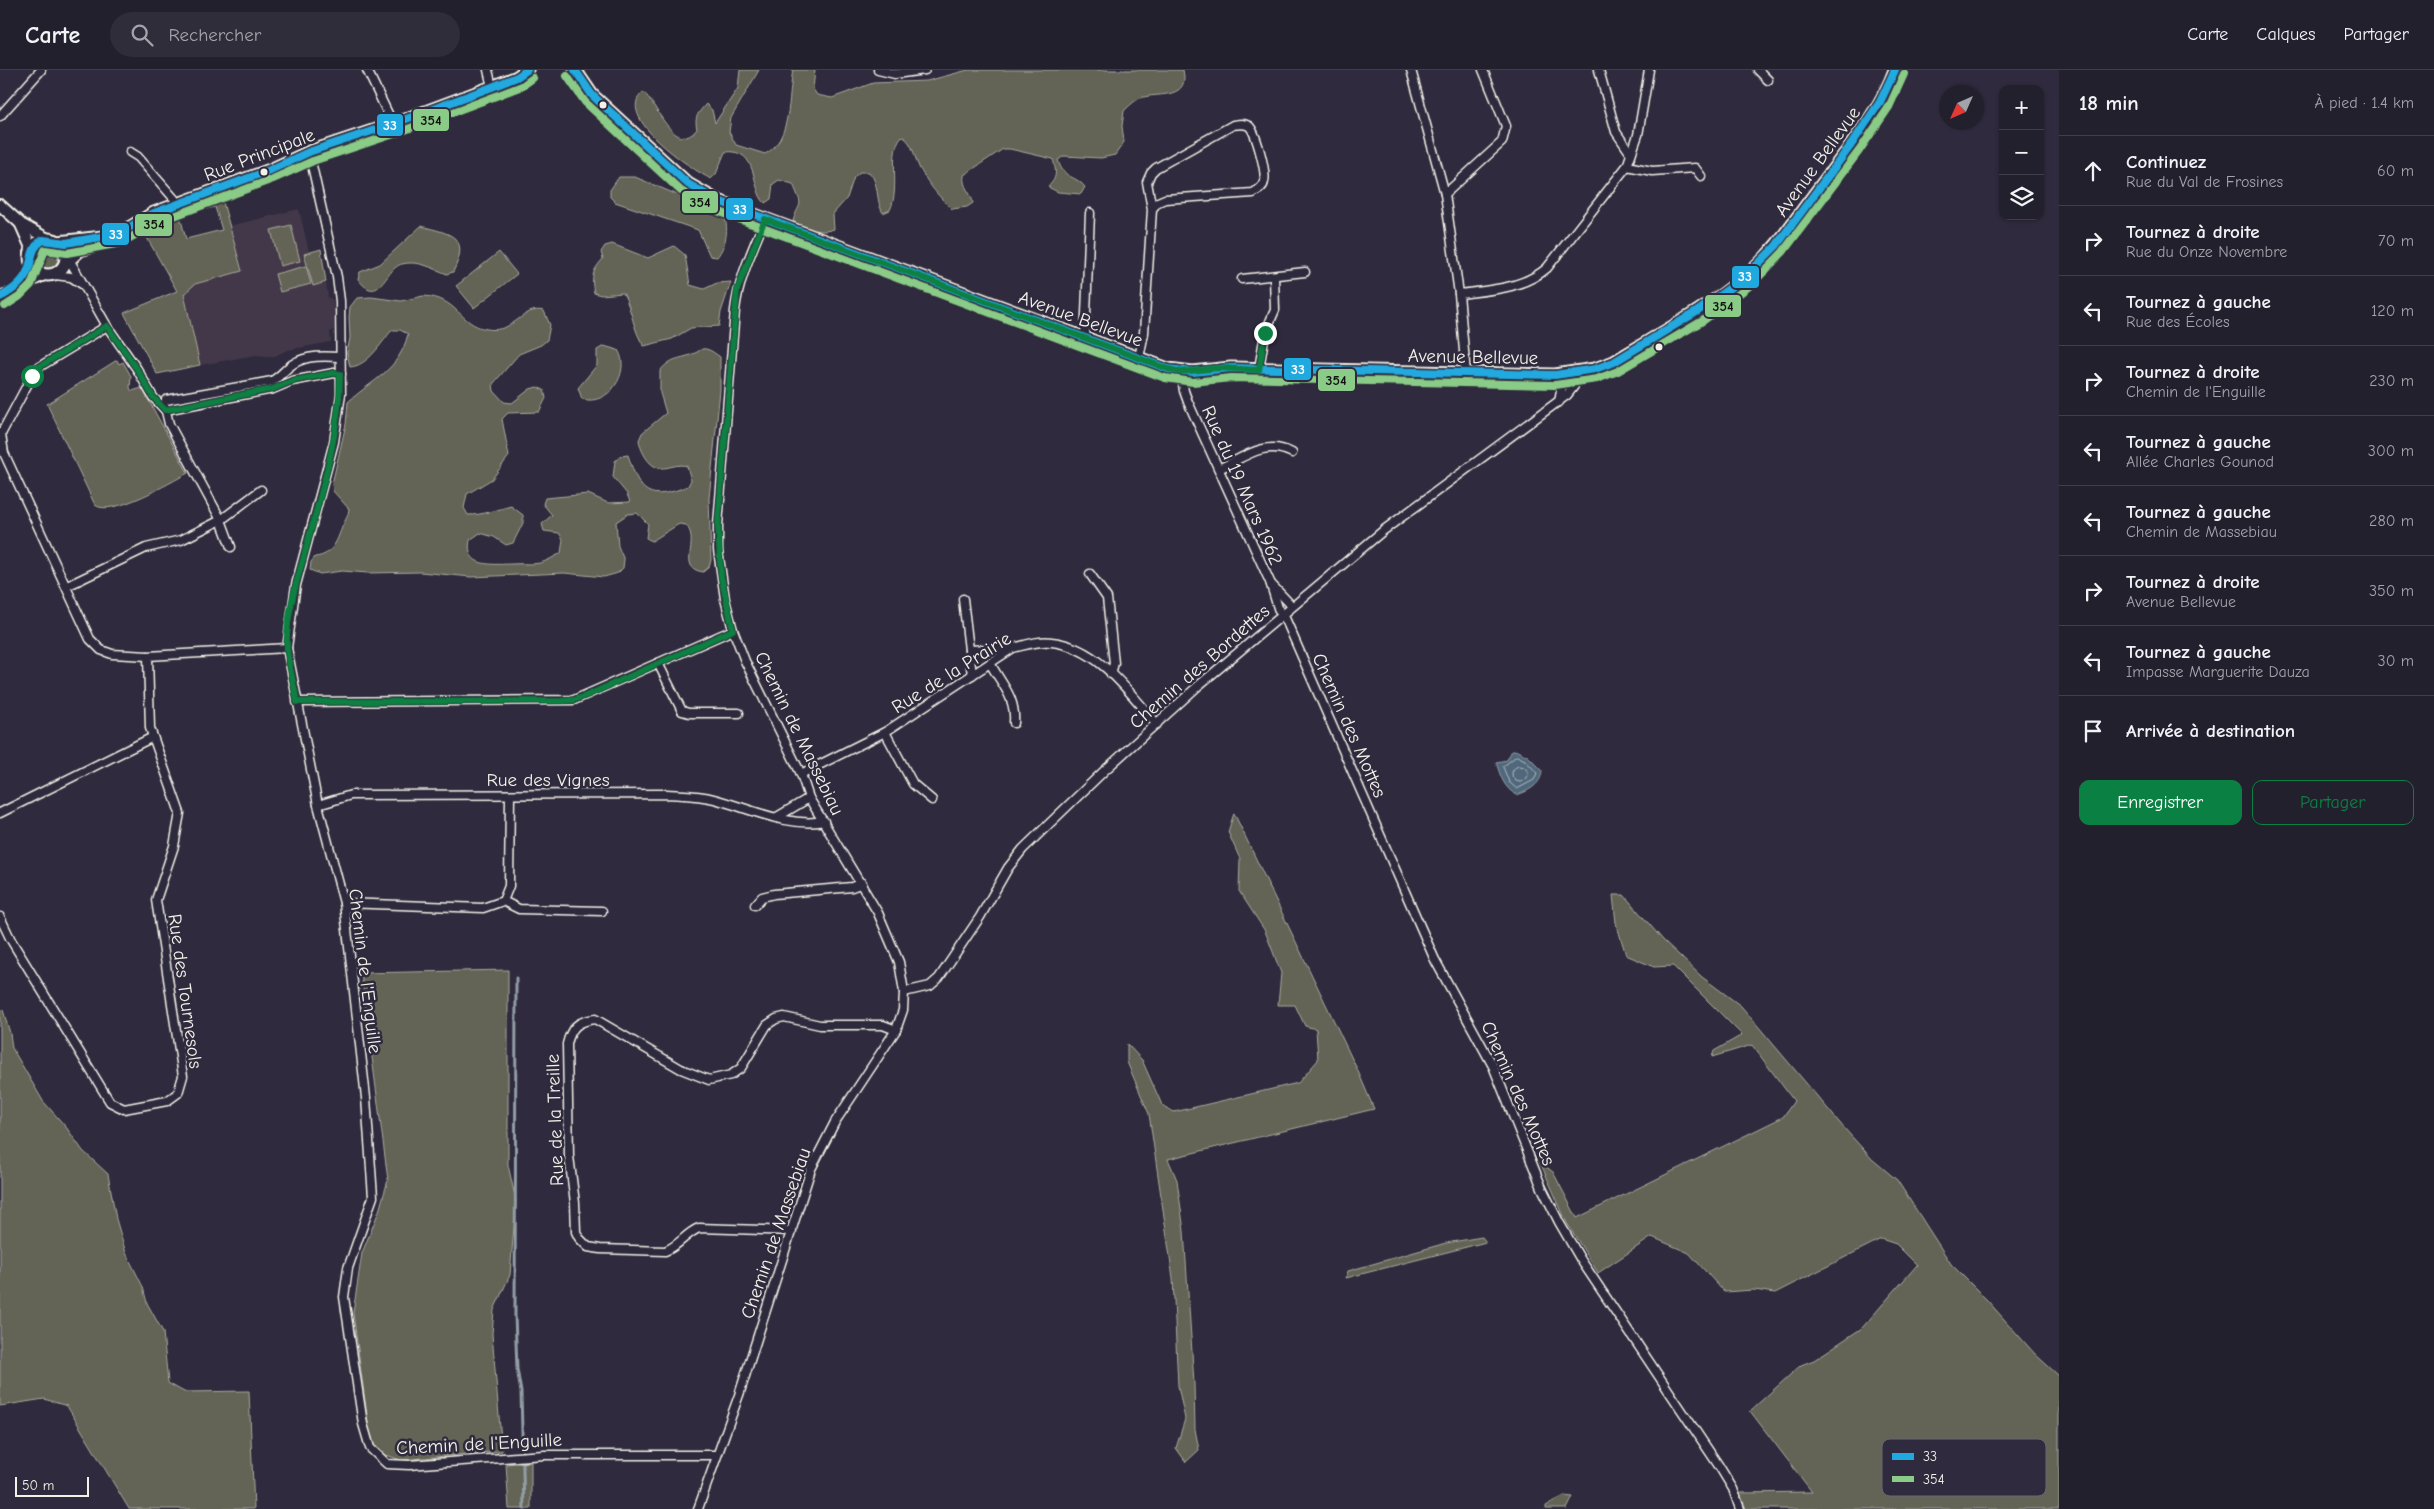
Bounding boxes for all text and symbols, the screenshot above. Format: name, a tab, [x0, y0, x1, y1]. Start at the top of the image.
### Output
search box	[110, 12, 460, 57]
text: Carte	[25, 21, 80, 49]
icon: search	[128, 21, 156, 49]
text: Rechercher	[168, 24, 261, 46]
text: Carte	[2187, 24, 2228, 45]
text: Calques	[2256, 24, 2316, 45]
text: Partager	[2344, 24, 2409, 45]
north arrow	[1939, 85, 1984, 130]
map controls	[1999, 85, 2044, 220]
button: +	[1999, 85, 2044, 130]
text: 18 min	[2079, 91, 2139, 115]
text: À pied · 1.4 km	[2314, 94, 2414, 112]
unlabelled marker	[598, 100, 608, 110]
street label: Avenue Bellevue	[1771, 102, 1865, 221]
line badge: 354	[412, 108, 450, 132]
text: 354	[421, 112, 442, 129]
line badge: 33	[376, 113, 404, 137]
text: 33	[383, 117, 397, 134]
street label: Rue Principale	[201, 124, 318, 186]
button: −	[1999, 130, 2044, 175]
text: Continuez	[2126, 151, 2206, 173]
icon: ahead	[2079, 157, 2107, 185]
text: 60 m	[2377, 162, 2414, 180]
unlabelled marker	[259, 167, 269, 177]
text: Rue du Val de Frosines	[2126, 173, 2283, 191]
button: layers	[1999, 175, 2044, 220]
line badge: 354	[681, 190, 719, 214]
text: 354	[690, 194, 711, 211]
line badge: 33	[725, 197, 754, 221]
text: 33	[733, 201, 747, 218]
line badge: 354	[134, 213, 173, 237]
text: 354	[144, 216, 165, 233]
text: Tournez à droite	[2126, 221, 2260, 243]
line badge: 33	[101, 222, 130, 246]
text: 33	[109, 226, 123, 243]
icon: right	[2079, 227, 2107, 255]
text: 70 m	[2378, 232, 2414, 250]
text: Rue du Onze Novembre	[2126, 243, 2287, 261]
line badge: 33	[1731, 265, 1760, 289]
text: 33	[1738, 268, 1752, 285]
street label: Avenue Bellevue	[1016, 286, 1146, 352]
text: Tournez à gauche	[2126, 291, 2271, 313]
line badge: 354	[1704, 294, 1742, 318]
icon: left	[2079, 297, 2107, 325]
text: 354	[1713, 298, 1734, 315]
text: 120 m	[2371, 302, 2414, 320]
text: Rue des Écoles	[2126, 313, 2230, 331]
route end	[1254, 322, 1277, 345]
unlabelled marker	[1654, 342, 1664, 352]
street label: Avenue Bellevue	[1408, 345, 1538, 369]
line badge: 33	[1283, 357, 1312, 381]
text: 33	[1291, 361, 1305, 378]
text: Tournez à droite	[2126, 361, 2260, 383]
route start	[21, 365, 44, 388]
icon: right	[2079, 367, 2107, 395]
line badge: 354	[1317, 368, 1356, 392]
text: 354	[1326, 372, 1347, 389]
text: 230 m	[2369, 372, 2414, 390]
text: Chemin de l'Enguille	[2126, 383, 2266, 401]
street label: Rue du 19 Mars 1962	[1197, 402, 1287, 569]
text: Tournez à gauche	[2126, 431, 2271, 453]
icon: left	[2079, 437, 2107, 465]
text: 300 m	[2368, 442, 2414, 460]
text: Allée Charles Gounod	[2126, 453, 2274, 471]
text: Tournez à gauche	[2126, 501, 2271, 523]
icon: left	[2079, 507, 2107, 535]
text: 280 m	[2369, 512, 2414, 530]
text: Chemin de Massebiau	[2126, 523, 2277, 541]
text: Tournez à droite	[2126, 571, 2260, 593]
icon: right	[2079, 577, 2107, 605]
text: 350 m	[2369, 582, 2414, 600]
text: Avenue Bellevue	[2126, 593, 2236, 611]
street label: Chemin des Bordettes	[1125, 600, 1274, 734]
street label: Rue de la Prairie	[888, 627, 1015, 718]
text: Tournez à gauche	[2126, 641, 2271, 663]
icon: left	[2079, 647, 2107, 675]
street label: Chemin de Massebiau	[750, 648, 848, 819]
street label: Chemin des Mottes	[1307, 650, 1391, 801]
text: 30 m	[2378, 652, 2414, 670]
text: Impasse Marguerite Dauza	[2126, 663, 2310, 681]
icon: arrive	[2079, 717, 2107, 745]
text: Arrivée à destination	[2126, 720, 2295, 742]
street label: Rue des Vignes	[486, 769, 610, 791]
button: Enregistrer	[2079, 780, 2242, 825]
button: Partager	[2252, 780, 2414, 825]
street label: Chemin de l'Enguille	[344, 887, 386, 1055]
street label: Rue des Tournesols	[163, 912, 207, 1070]
street label: Chemin des Mottes	[1476, 1018, 1560, 1169]
street label: Rue de la Treille	[542, 1054, 568, 1186]
street label: Chemin de Massebiau	[736, 1145, 816, 1322]
street label: Chemin de l'Enguille	[396, 1429, 562, 1459]
legend	[1882, 1439, 2046, 1496]
text: 33	[1923, 1448, 1937, 1465]
text: 354	[1923, 1471, 1945, 1488]
scale bar	[15, 1474, 89, 1497]
text: 50 m	[22, 1477, 54, 1494]

